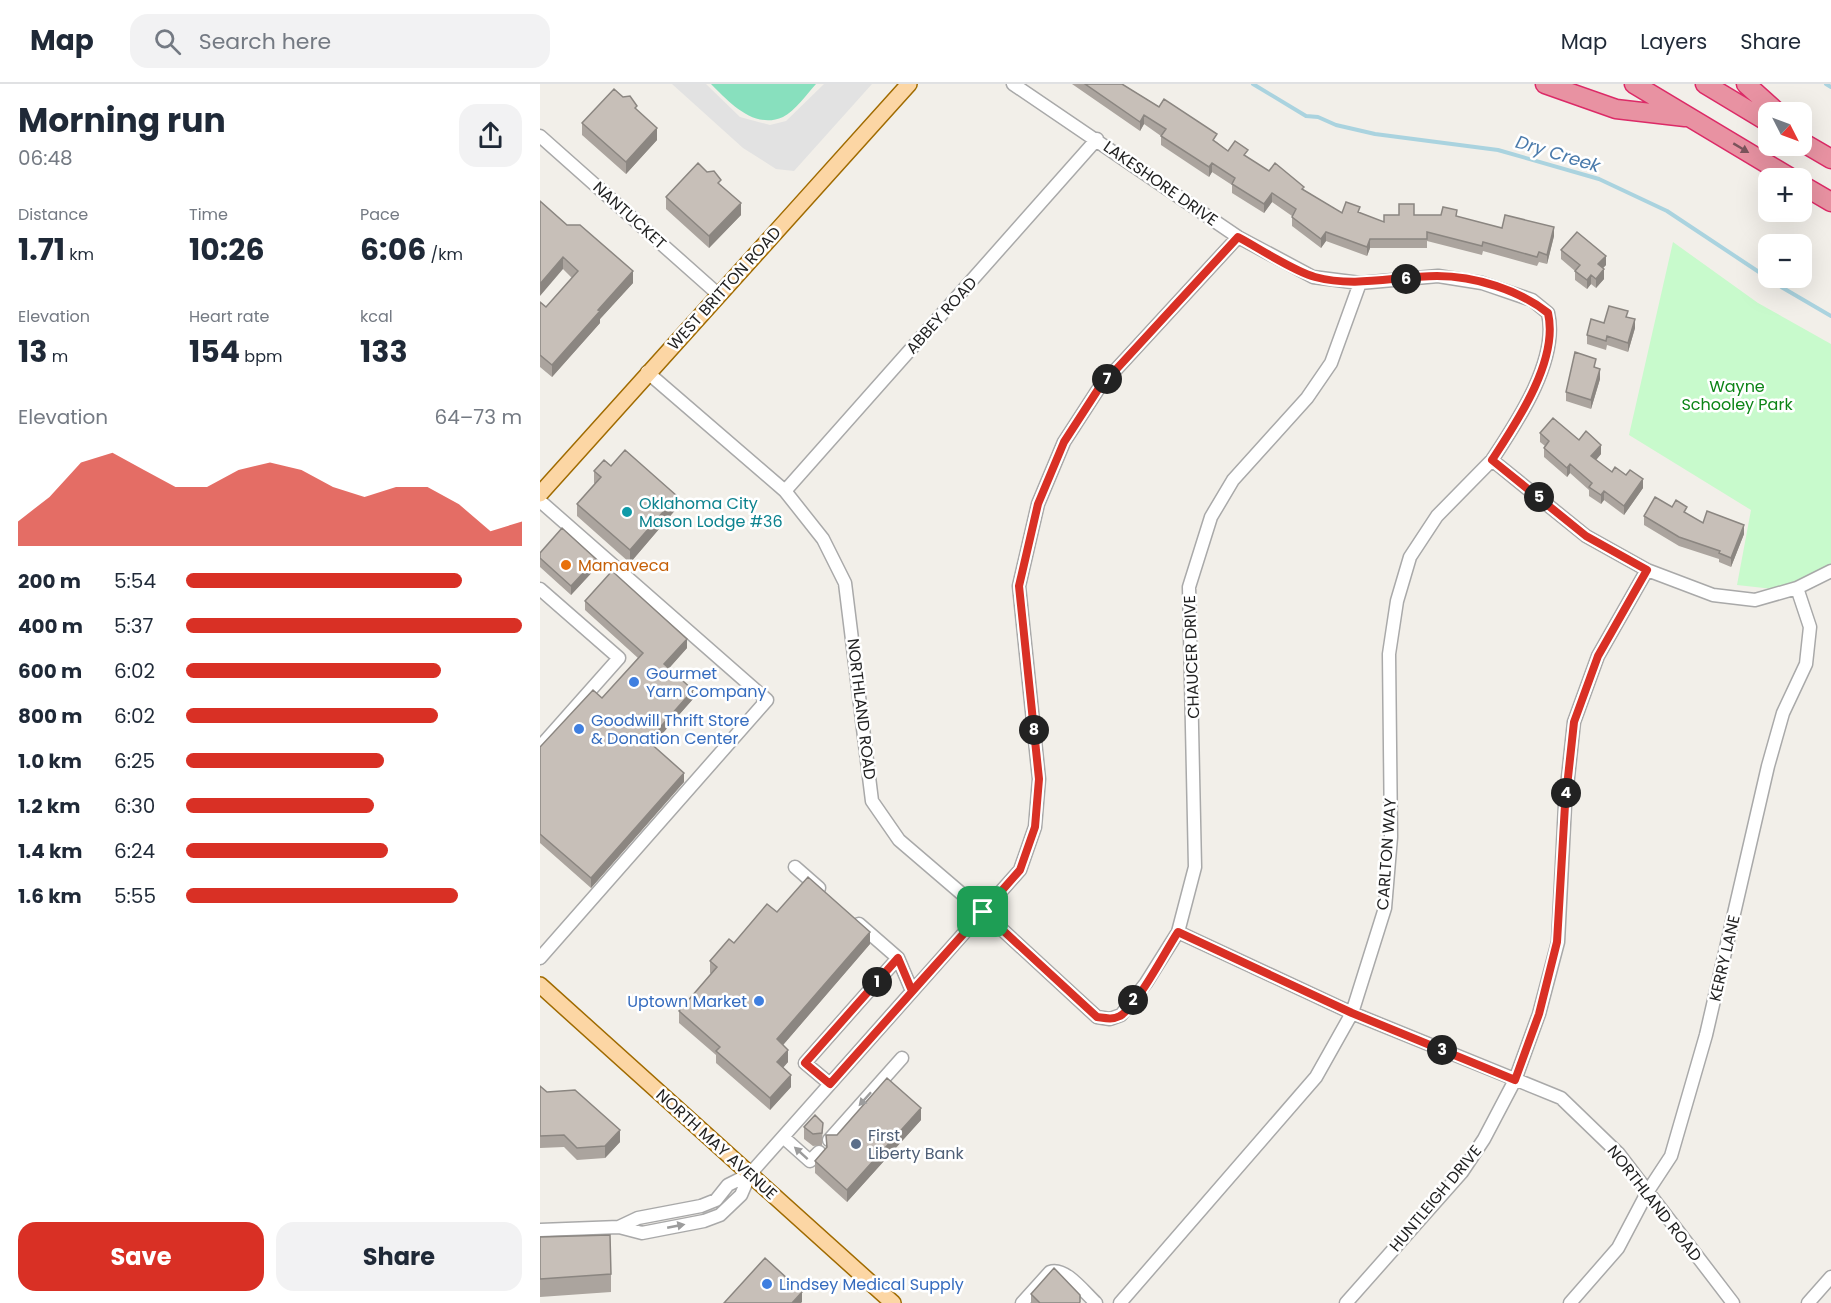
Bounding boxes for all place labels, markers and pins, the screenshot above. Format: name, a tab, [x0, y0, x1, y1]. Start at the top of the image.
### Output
pin: 6	[1391, 264, 1421, 294]
pin: 7	[1092, 364, 1122, 394]
pin: 5	[1524, 482, 1554, 512]
place label: Oklahoma City Mason Lodge #36	[639, 492, 783, 533]
marker: Oklahoma City Mason Lodge #36	[620, 505, 634, 519]
place label: Mamaveca	[578, 554, 669, 577]
marker: Mamaveca	[559, 558, 573, 572]
place label: Gourmet Yarn Company	[646, 662, 767, 703]
marker: Gourmet Yarn Company	[627, 675, 641, 689]
place label: Goodwill Thrift Store & Donation Center	[591, 709, 750, 750]
pin: 8	[1019, 715, 1049, 745]
marker: Goodwill Thrift Store & Donation Center	[572, 722, 586, 736]
pin: 4	[1551, 778, 1581, 808]
pin	[957, 886, 1008, 937]
pin: 1	[862, 967, 892, 997]
pin: 2	[1118, 985, 1148, 1015]
place label: Uptown Market	[627, 990, 747, 1013]
marker: Uptown Market	[752, 994, 766, 1008]
pin: 3	[1427, 1035, 1457, 1065]
place label: First Liberty Bank	[868, 1124, 965, 1165]
marker: First Liberty Bank	[849, 1137, 863, 1151]
place label: Lindsey Medical Supply	[779, 1273, 964, 1296]
marker: Lindsey Medical Supply	[760, 1277, 774, 1291]

